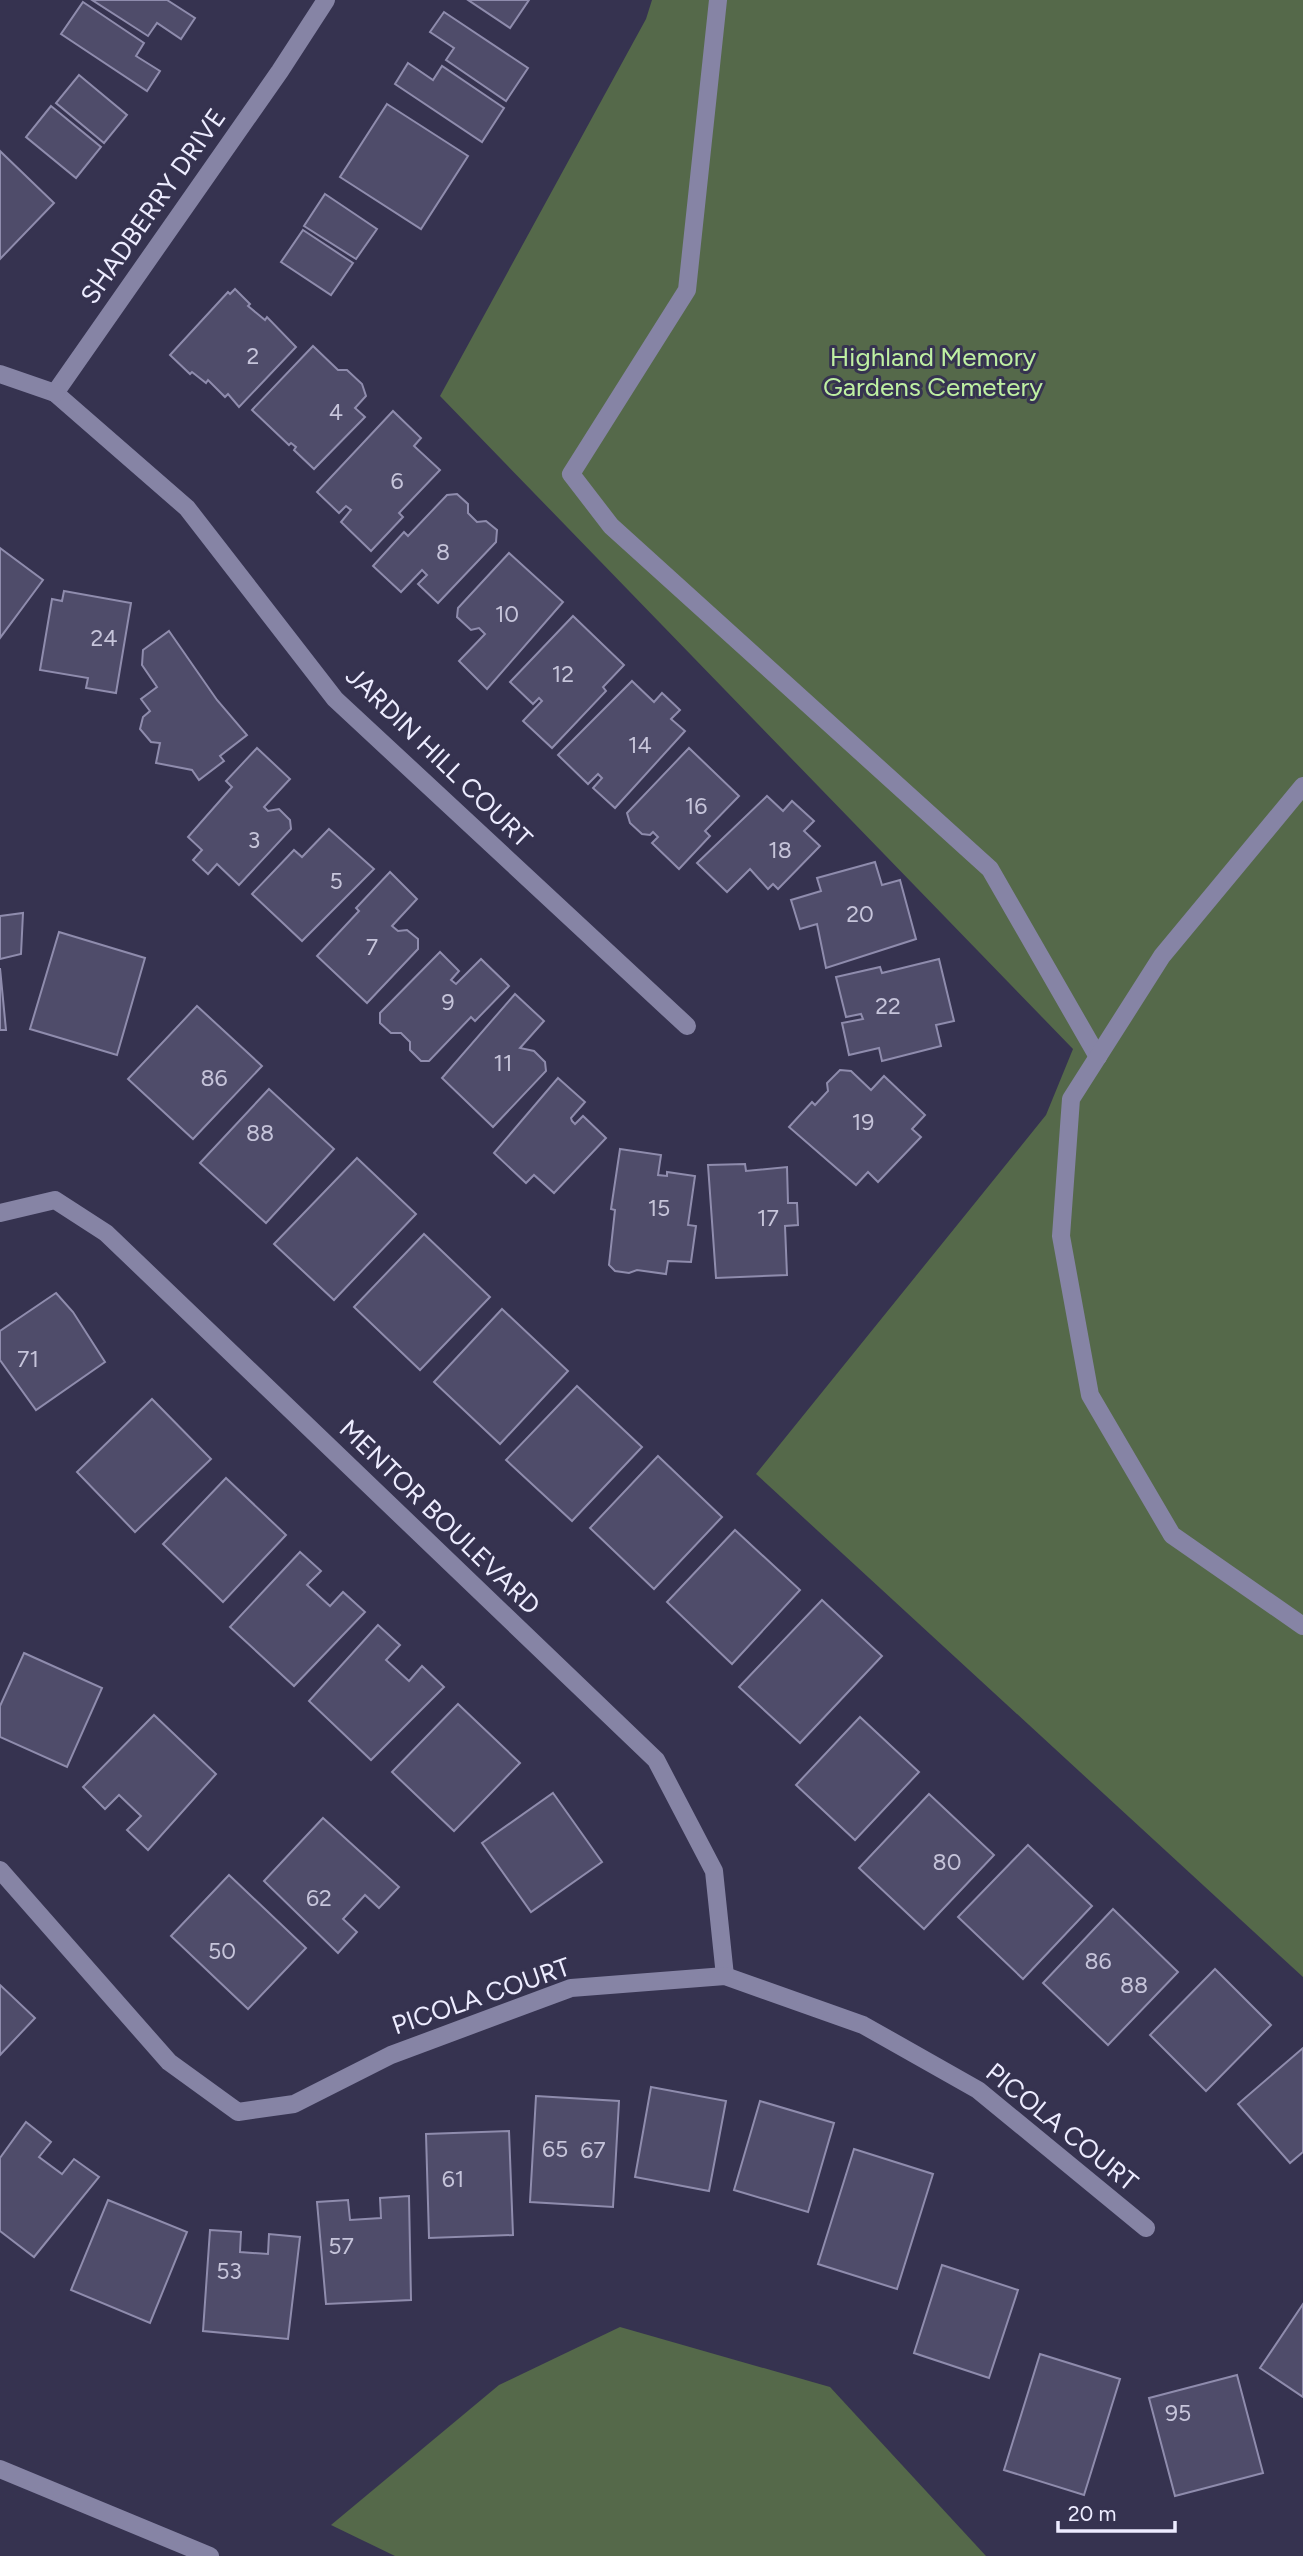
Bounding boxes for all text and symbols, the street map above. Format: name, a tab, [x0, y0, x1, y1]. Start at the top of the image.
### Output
street label: SHADBERRY DRIVE	[73, 102, 233, 310]
park label: Highland Memory Gardens Cemetery	[823, 341, 1043, 403]
house number: 2	[247, 342, 259, 370]
house number: 4	[329, 398, 343, 426]
house number: 6	[390, 467, 404, 495]
house number: 8	[436, 538, 450, 566]
house number: 10	[495, 600, 519, 628]
house number: 24	[90, 624, 118, 652]
street label: JARDIN HILL COURT	[339, 660, 539, 855]
house number: 12	[552, 660, 574, 688]
house number: 14	[628, 731, 652, 759]
house number: 16	[685, 792, 707, 820]
house number: 3	[248, 826, 260, 854]
house number: 18	[768, 836, 792, 864]
house number: 5	[329, 867, 343, 895]
house number: 20	[846, 900, 874, 928]
house number: 7	[366, 933, 378, 961]
house number: 9	[441, 988, 455, 1016]
house number: 22	[875, 992, 901, 1020]
house number: 11	[494, 1049, 513, 1077]
house number: 86	[200, 1064, 228, 1092]
house number: 19	[852, 1108, 874, 1136]
house number: 88	[246, 1119, 274, 1147]
house number: 15	[648, 1194, 670, 1222]
house number: 17	[757, 1204, 779, 1232]
house number: 71	[17, 1345, 39, 1373]
street label: MENTOR BOULEVARD	[333, 1413, 547, 1621]
house number: 80	[933, 1848, 961, 1876]
house number: 62	[306, 1884, 332, 1912]
house number: 50	[208, 1937, 236, 1965]
house number: 86	[1084, 1947, 1112, 1975]
street label: PICOLA COURT	[388, 1950, 575, 2041]
house number: 88	[1120, 1971, 1148, 1999]
street label: PICOLA COURT	[979, 2056, 1145, 2198]
house number: 65	[542, 2135, 568, 2163]
house number: 67	[580, 2136, 606, 2164]
house number: 61	[442, 2165, 464, 2193]
house number: 57	[328, 2232, 354, 2260]
house number: 53	[216, 2257, 242, 2285]
house number: 95	[1165, 2399, 1191, 2427]
scale bar	[1058, 2490, 1175, 2534]
text: 20 m	[1068, 2501, 1116, 2526]

